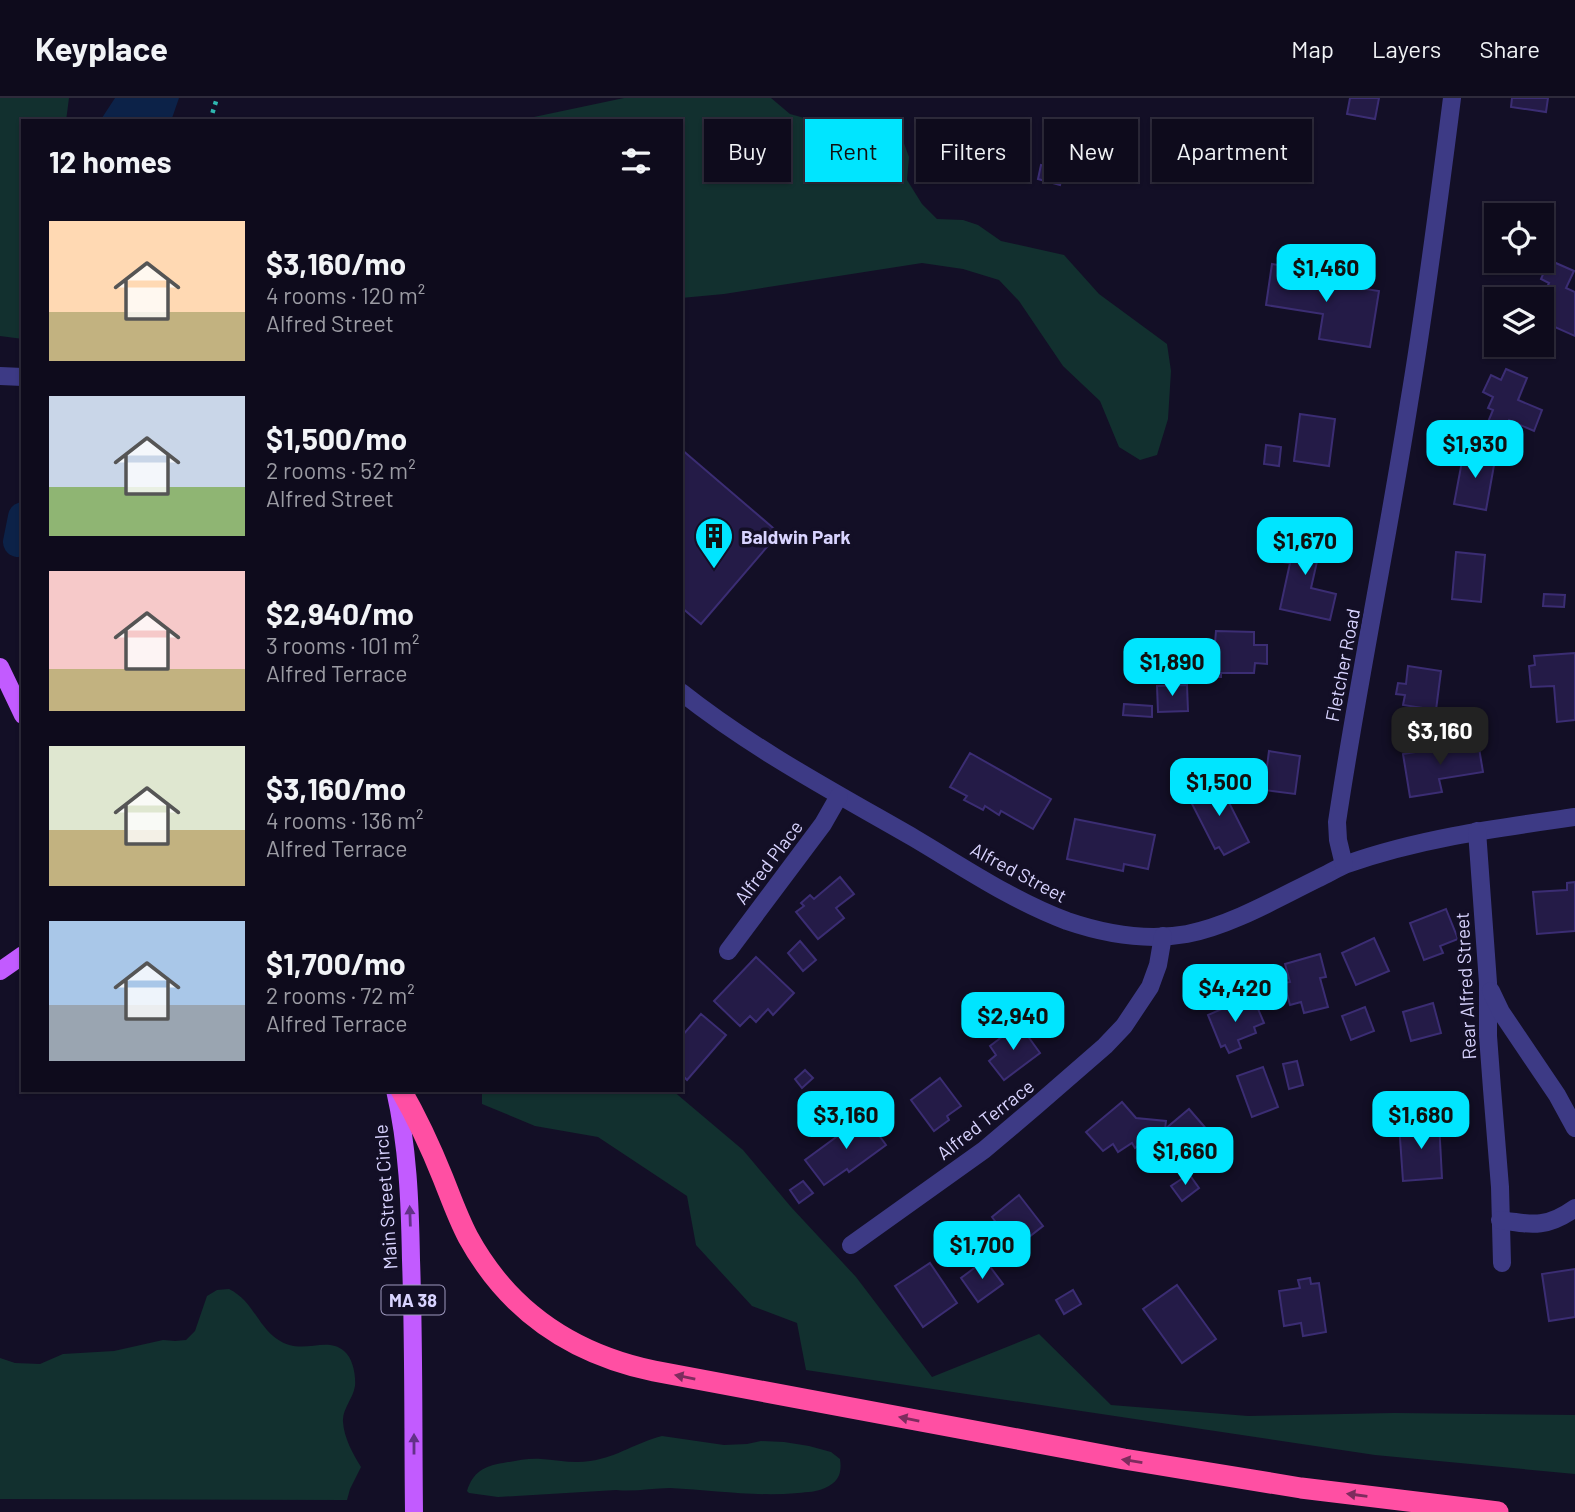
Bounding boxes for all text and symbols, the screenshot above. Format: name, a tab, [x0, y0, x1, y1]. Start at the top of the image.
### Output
text: Keyplace	[35, 28, 168, 68]
text: Map	[1291, 34, 1334, 63]
text: Layers	[1372, 34, 1441, 63]
text: Share	[1479, 34, 1540, 63]
chip: Buy	[704, 119, 791, 182]
chip: Rent	[805, 119, 902, 182]
chip: Filters	[916, 119, 1030, 182]
chip: New	[1044, 119, 1138, 182]
chip: Apartment	[1152, 119, 1312, 182]
icon: filters	[617, 142, 655, 180]
text: 12 homes	[49, 143, 172, 179]
map controls	[1484, 203, 1554, 357]
button: locate	[1484, 203, 1554, 273]
pin: $1,460	[1269, 244, 1383, 304]
text: $3,160/mo	[266, 245, 406, 281]
icon: home	[105, 249, 189, 333]
text: $1,460	[1293, 253, 1359, 281]
text: 4 rooms · 120 m²	[266, 281, 425, 309]
button: layers	[1484, 287, 1554, 357]
text: Alfred Street	[266, 309, 394, 337]
text: $1,500/mo	[266, 420, 407, 456]
pin: $1,930	[1418, 420, 1532, 480]
icon: home	[105, 424, 189, 508]
text: $1,930	[1442, 429, 1508, 457]
text: 2 rooms · 52 m²	[266, 456, 416, 484]
text: Alfred Street	[266, 484, 394, 512]
building icon: Baldwin Park	[693, 515, 735, 570]
pin: $1,670	[1248, 518, 1362, 577]
place label: Baldwin Park	[741, 525, 851, 548]
text: $1,670	[1273, 526, 1337, 554]
text: $2,940/mo	[266, 595, 414, 631]
icon: home	[105, 599, 189, 683]
street label: Fletcher Road	[1320, 607, 1364, 723]
text: 3 rooms · 101 m²	[266, 631, 419, 659]
pin: $1,890	[1115, 638, 1229, 698]
text: $1,890	[1139, 647, 1205, 675]
text: Alfred Terrace	[266, 659, 407, 687]
pin: $3,160	[1383, 708, 1497, 767]
text: $3,160	[1407, 716, 1473, 744]
pin: $1,500	[1162, 758, 1276, 818]
text: $1,500	[1186, 767, 1252, 795]
text: $3,160/mo	[266, 770, 406, 806]
icon: home	[105, 774, 189, 858]
text: 4 rooms · 136 m²	[266, 806, 424, 834]
street label: Alfred Place	[729, 816, 807, 908]
text: Alfred Terrace	[266, 834, 407, 862]
street label: Alfred Street	[967, 837, 1071, 907]
street label: Rear Alfred Street	[1450, 912, 1480, 1060]
text: $1,700/mo	[266, 945, 406, 981]
icon: home	[105, 949, 189, 1033]
pin: $4,420	[1178, 964, 1292, 1024]
text: $4,420	[1198, 973, 1272, 1001]
text: 2 rooms · 72 m²	[266, 981, 415, 1009]
pin: $2,940	[956, 992, 1070, 1052]
text: $2,940	[977, 1001, 1049, 1029]
text: Alfred Terrace	[266, 1009, 407, 1037]
street label: Alfred Terrace	[932, 1074, 1038, 1164]
pin: $3,160	[789, 1091, 903, 1151]
pin: $1,680	[1364, 1091, 1478, 1151]
text: $3,160	[813, 1100, 879, 1128]
text: $1,680	[1388, 1100, 1454, 1128]
street label: Main Street Circle	[368, 1124, 402, 1270]
pin: $1,660	[1128, 1128, 1242, 1187]
text: $1,660	[1152, 1136, 1218, 1164]
one-way arrow	[404, 1205, 416, 1227]
pin: $1,700	[925, 1222, 1039, 1281]
text: $1,700	[949, 1230, 1015, 1258]
road number: MA 38	[382, 1286, 444, 1315]
one-way arrow	[674, 1372, 696, 1383]
one-way arrow	[898, 1414, 920, 1425]
one-way arrow	[408, 1433, 420, 1455]
one-way arrow	[1121, 1455, 1143, 1466]
one-way arrow	[1346, 1490, 1368, 1501]

